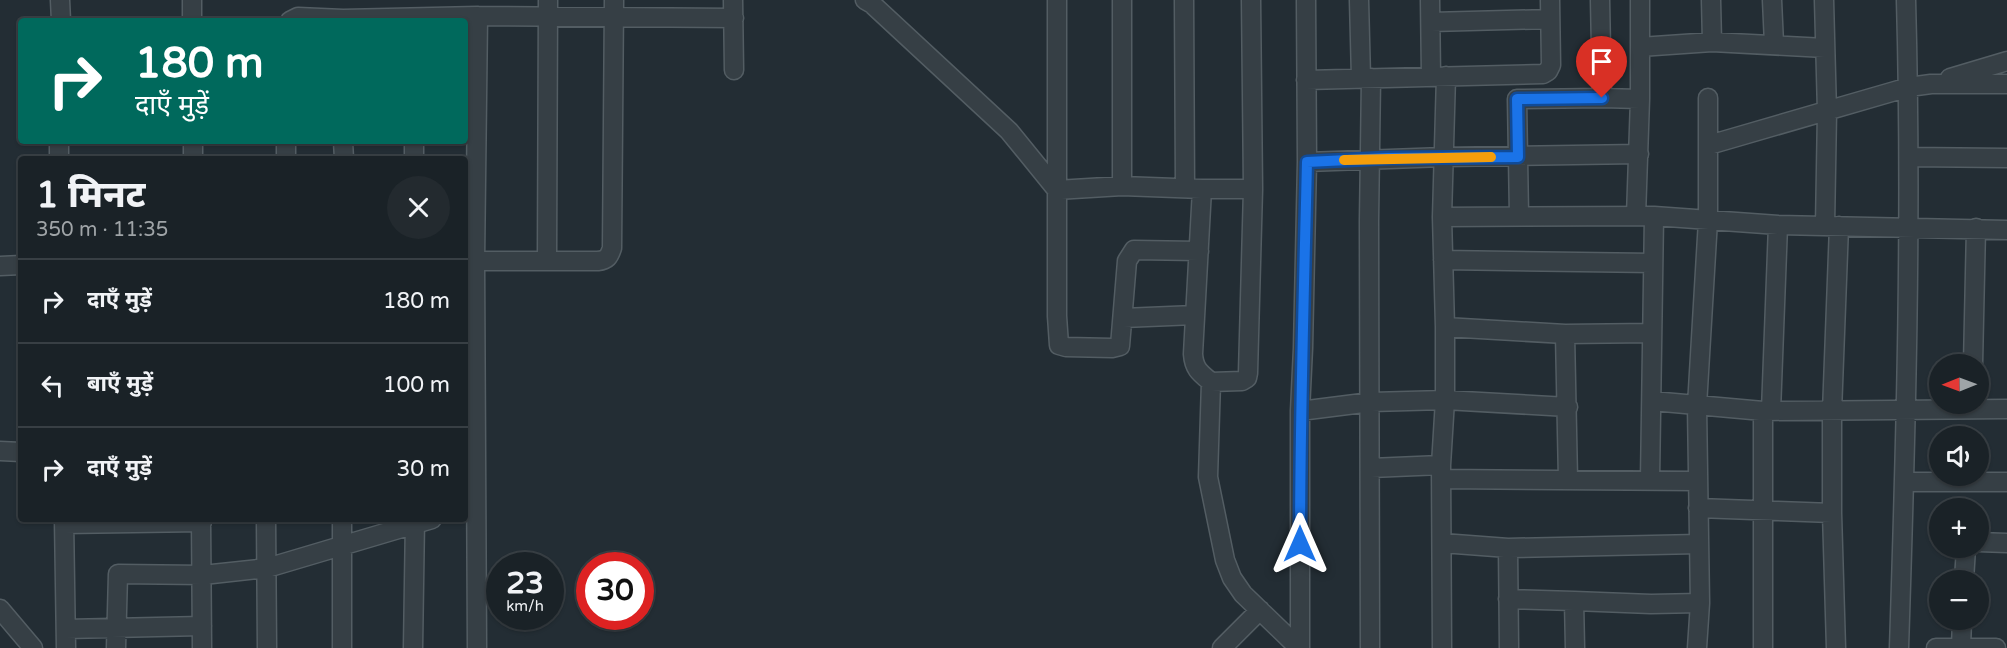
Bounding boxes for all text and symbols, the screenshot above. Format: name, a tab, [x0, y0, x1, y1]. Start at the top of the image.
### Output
pin	[1576, 36, 1627, 98]
text: 180 m	[135, 38, 264, 89]
icon: right	[36, 42, 114, 120]
icon: arrive	[1585, 45, 1618, 78]
text: दाएँ मुड़ें	[135, 89, 209, 122]
text: 1 मिनट	[36, 174, 145, 217]
button: close	[387, 176, 450, 239]
text: 350 m · 11:35	[36, 218, 168, 242]
icon: right	[36, 285, 69, 318]
text: दाएँ मुड़ें	[87, 287, 152, 313]
text: 180 m	[383, 288, 450, 314]
north arrow	[1929, 354, 1989, 414]
map controls	[1929, 354, 1989, 630]
icon: left	[36, 369, 69, 402]
text: बाएँ मुड़ें	[87, 371, 153, 397]
text: 100 m	[383, 372, 450, 398]
button: sound	[1929, 426, 1989, 486]
icon: right	[36, 453, 69, 486]
text: दाएँ मुड़ें	[87, 455, 152, 481]
text: 30 m	[396, 456, 450, 482]
button: +	[1929, 498, 1989, 558]
position arrow	[1268, 512, 1332, 576]
speed limit sign: 30	[576, 552, 654, 630]
text: 23	[506, 565, 544, 602]
button: −	[1929, 570, 1989, 630]
text: km/h	[506, 597, 544, 615]

